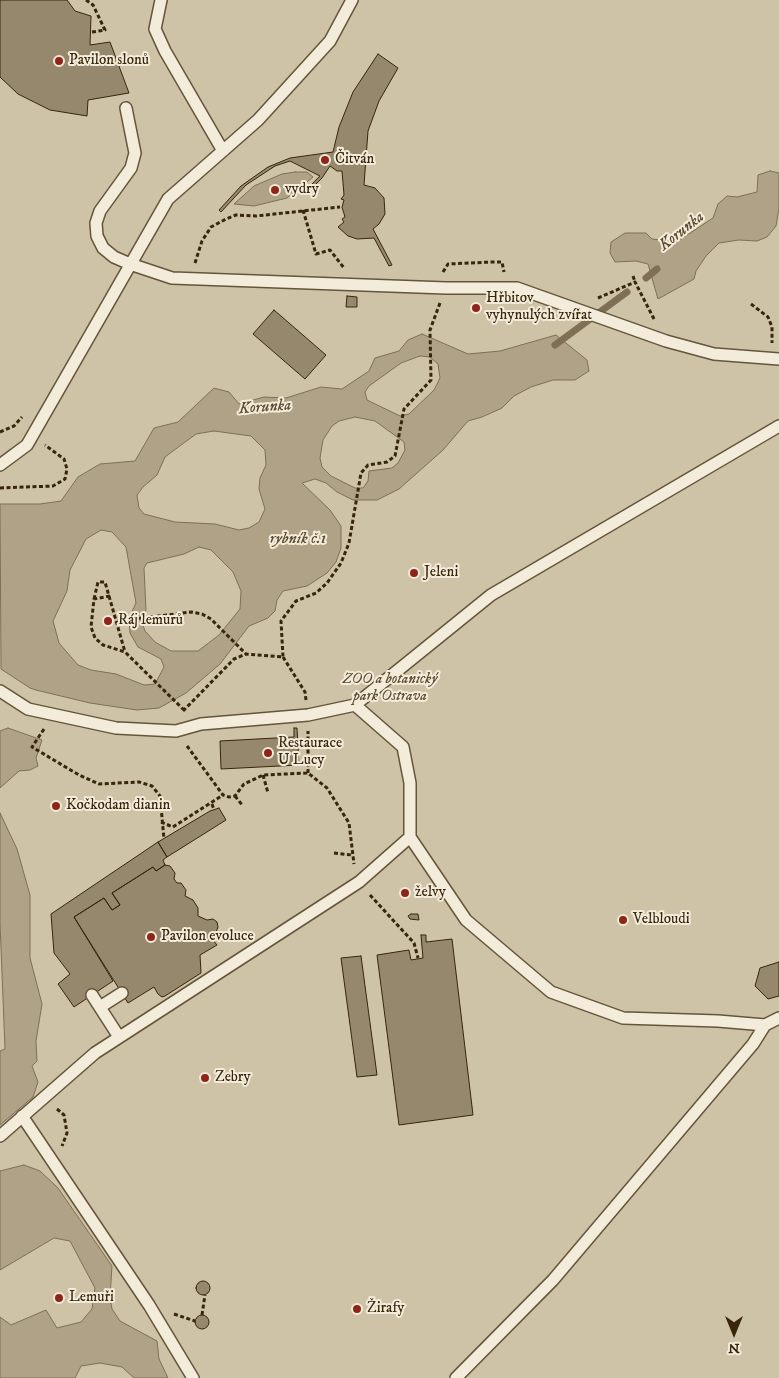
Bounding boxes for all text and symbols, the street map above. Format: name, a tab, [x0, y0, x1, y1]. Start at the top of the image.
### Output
place label: Pavilon slonů	[69, 52, 149, 70]
marker: Pavilon slonů	[53, 55, 65, 67]
place label: Čitván	[335, 151, 374, 169]
marker: Čitván	[319, 154, 331, 166]
place label: vydry	[285, 181, 319, 199]
marker: vydry	[269, 184, 281, 196]
water label: Korunka	[655, 208, 709, 256]
place label: Hřbitov vyhynulých zvířat	[486, 290, 592, 325]
marker: Hřbitov vyhynulých zvířat	[470, 302, 482, 314]
water label: Korunka	[238, 397, 292, 419]
water label: rybník č.1	[270, 530, 326, 550]
place label: Jeleni	[424, 564, 458, 582]
marker: Jeleni	[408, 567, 420, 579]
place label: Ráj lemurů	[118, 612, 183, 630]
marker: Ráj lemurů	[102, 615, 114, 627]
park label: ZOO a botanický park Ostrava	[343, 671, 437, 706]
place label: Restaurace U Lucy	[278, 735, 342, 770]
marker: Restaurace U Lucy	[262, 747, 274, 759]
place label: Kočkodam dianin	[66, 797, 170, 815]
marker: Kočkodam dianin	[50, 800, 62, 812]
place label: želvy	[415, 884, 446, 902]
marker: želvy	[399, 887, 411, 899]
place label: Velbloudi	[633, 911, 690, 929]
marker: Velbloudi	[617, 914, 629, 926]
place label: Pavilon evoluce	[161, 928, 254, 946]
marker: Pavilon evoluce	[145, 931, 157, 943]
place label: Zebry	[215, 1069, 251, 1087]
marker: Zebry	[199, 1072, 211, 1084]
place label: Lemuři	[69, 1289, 114, 1307]
marker: Lemuři	[53, 1292, 65, 1304]
place label: Žirafy	[367, 1300, 404, 1318]
marker: Žirafy	[351, 1303, 363, 1315]
north arrow	[709, 1308, 759, 1358]
text: N	[728, 1339, 740, 1357]

